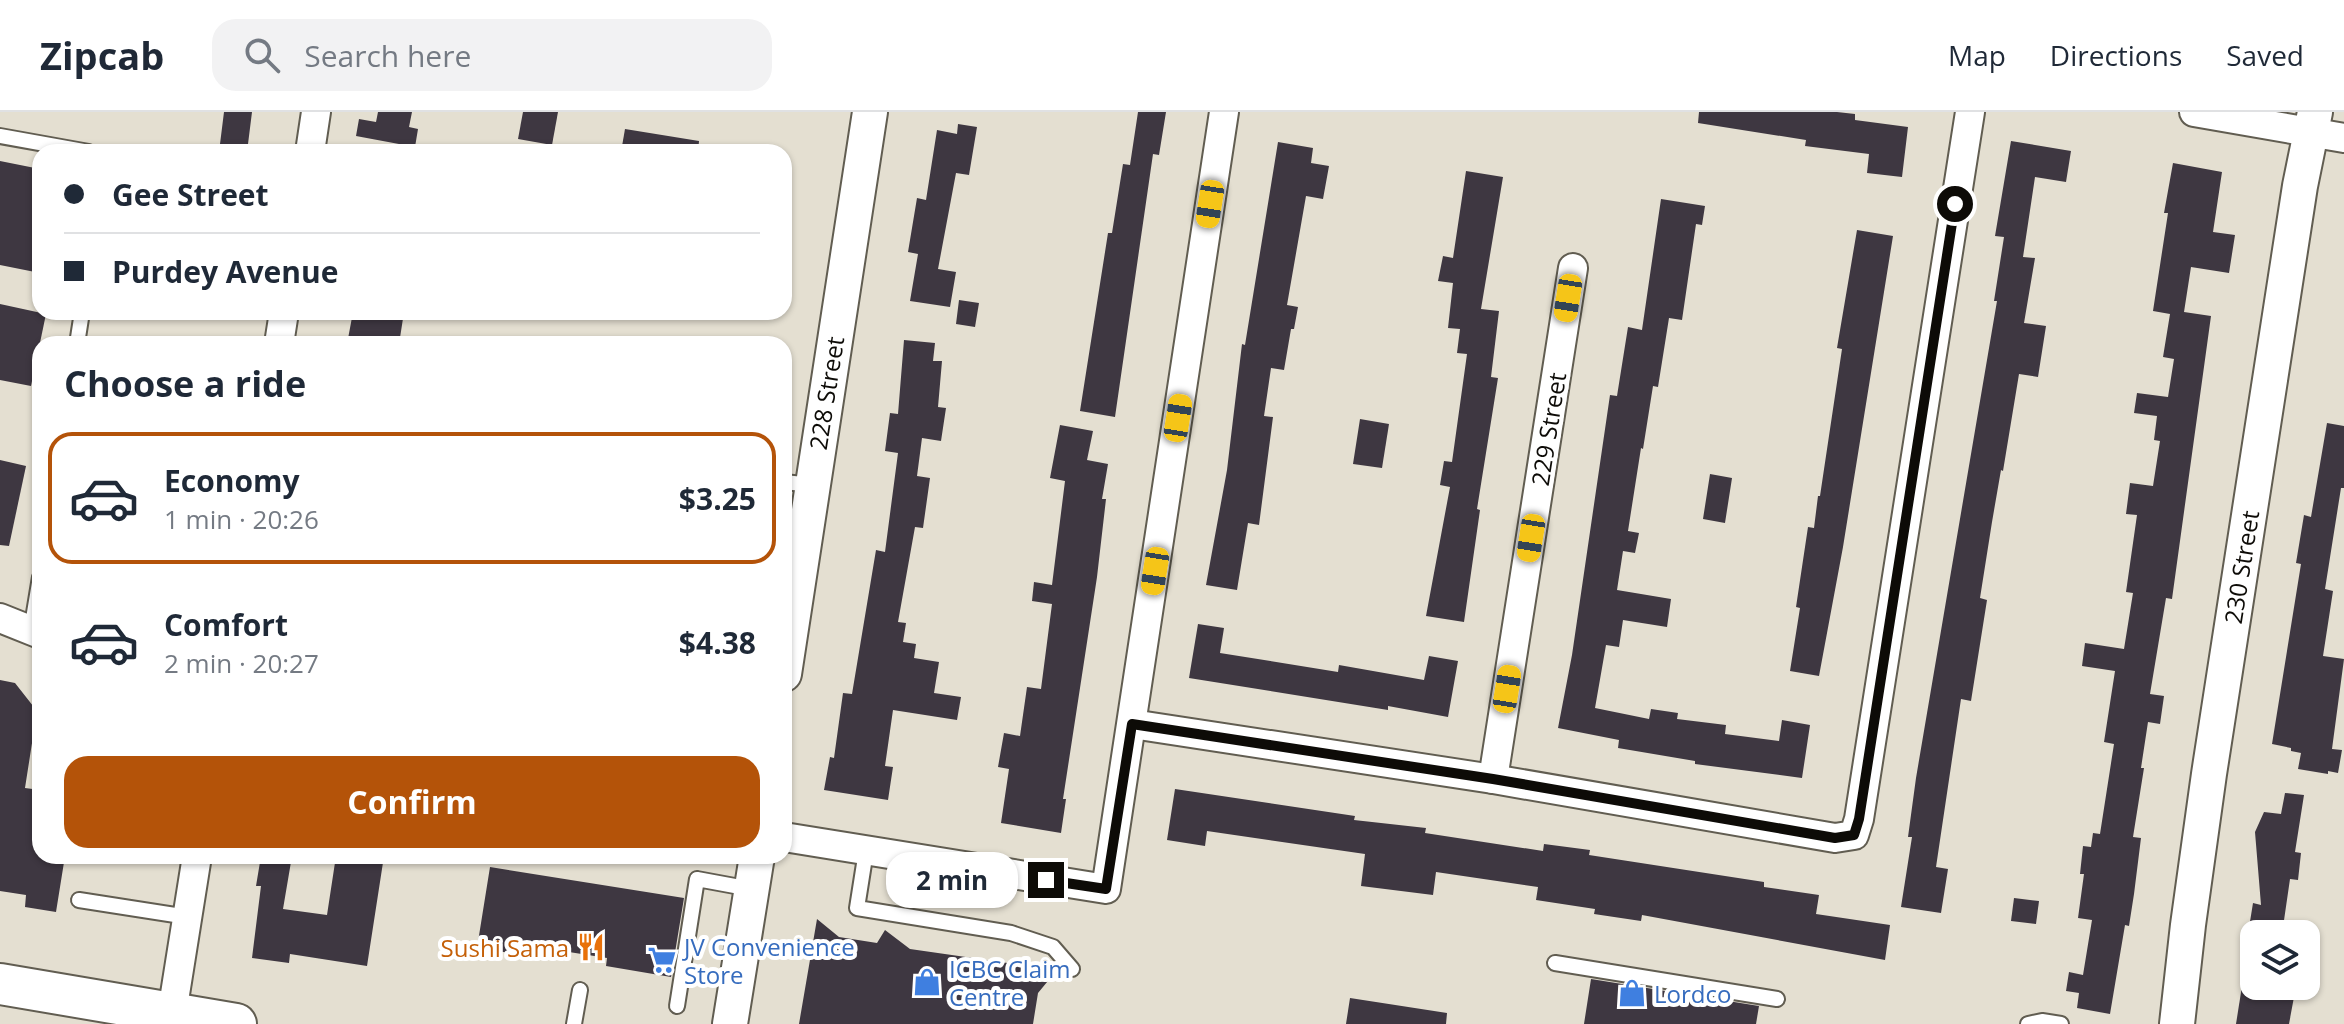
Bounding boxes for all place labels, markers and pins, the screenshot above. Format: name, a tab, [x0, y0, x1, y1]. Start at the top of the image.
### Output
place label: JV Convenience Store	[682, 930, 855, 991]
place label: Sushi Sama	[441, 931, 569, 964]
restaurant icon: Sushi Sama	[576, 932, 606, 962]
supermarket icon: JV Convenience Store	[647, 945, 677, 975]
place label: ICBC Claim Centre	[949, 952, 1070, 1013]
shop icon: ICBC Claim Centre	[912, 967, 942, 997]
place label: Lordco	[1654, 977, 1731, 1010]
shop icon: Lordco	[1617, 978, 1647, 1008]

